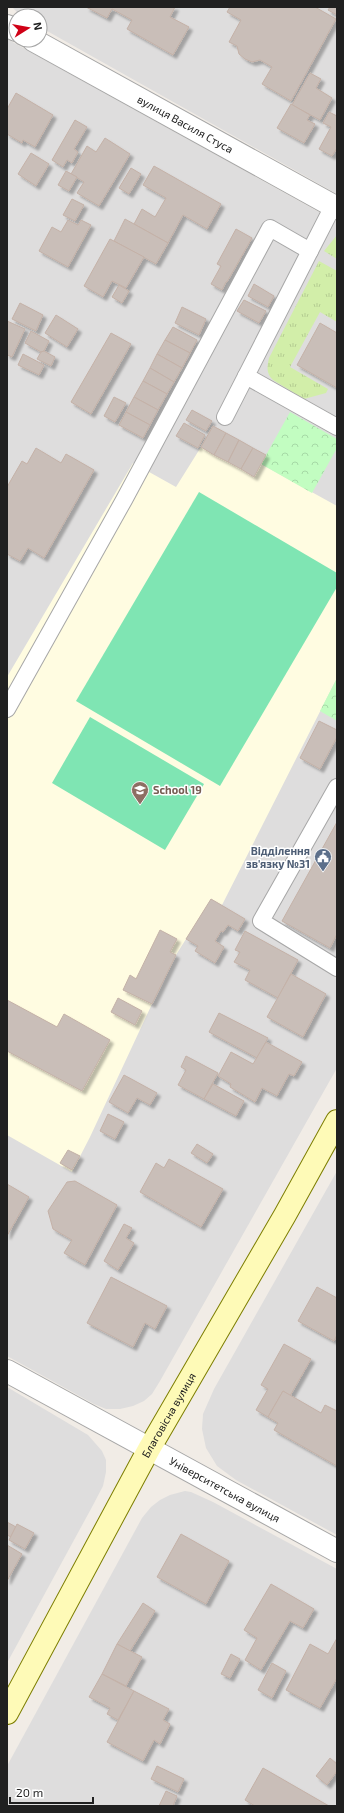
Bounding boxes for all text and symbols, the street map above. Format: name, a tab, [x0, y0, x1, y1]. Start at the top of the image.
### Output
north arrow	[8, 8, 48, 48]
text: N	[31, 21, 45, 31]
street label: вулиця Василя Стуса	[135, 92, 236, 155]
school or university icon: School 19	[130, 780, 150, 805]
place label: School 19	[153, 783, 202, 796]
place label: Відділення зв'язку №31	[246, 844, 310, 870]
public building icon: Відділення зв'язку №31	[313, 847, 333, 872]
street label: Благовісна вулиця	[139, 1370, 198, 1460]
street label: Університетська вулиця	[167, 1454, 283, 1525]
scale bar	[10, 1779, 93, 1805]
text: 20 m	[16, 1785, 43, 1799]

